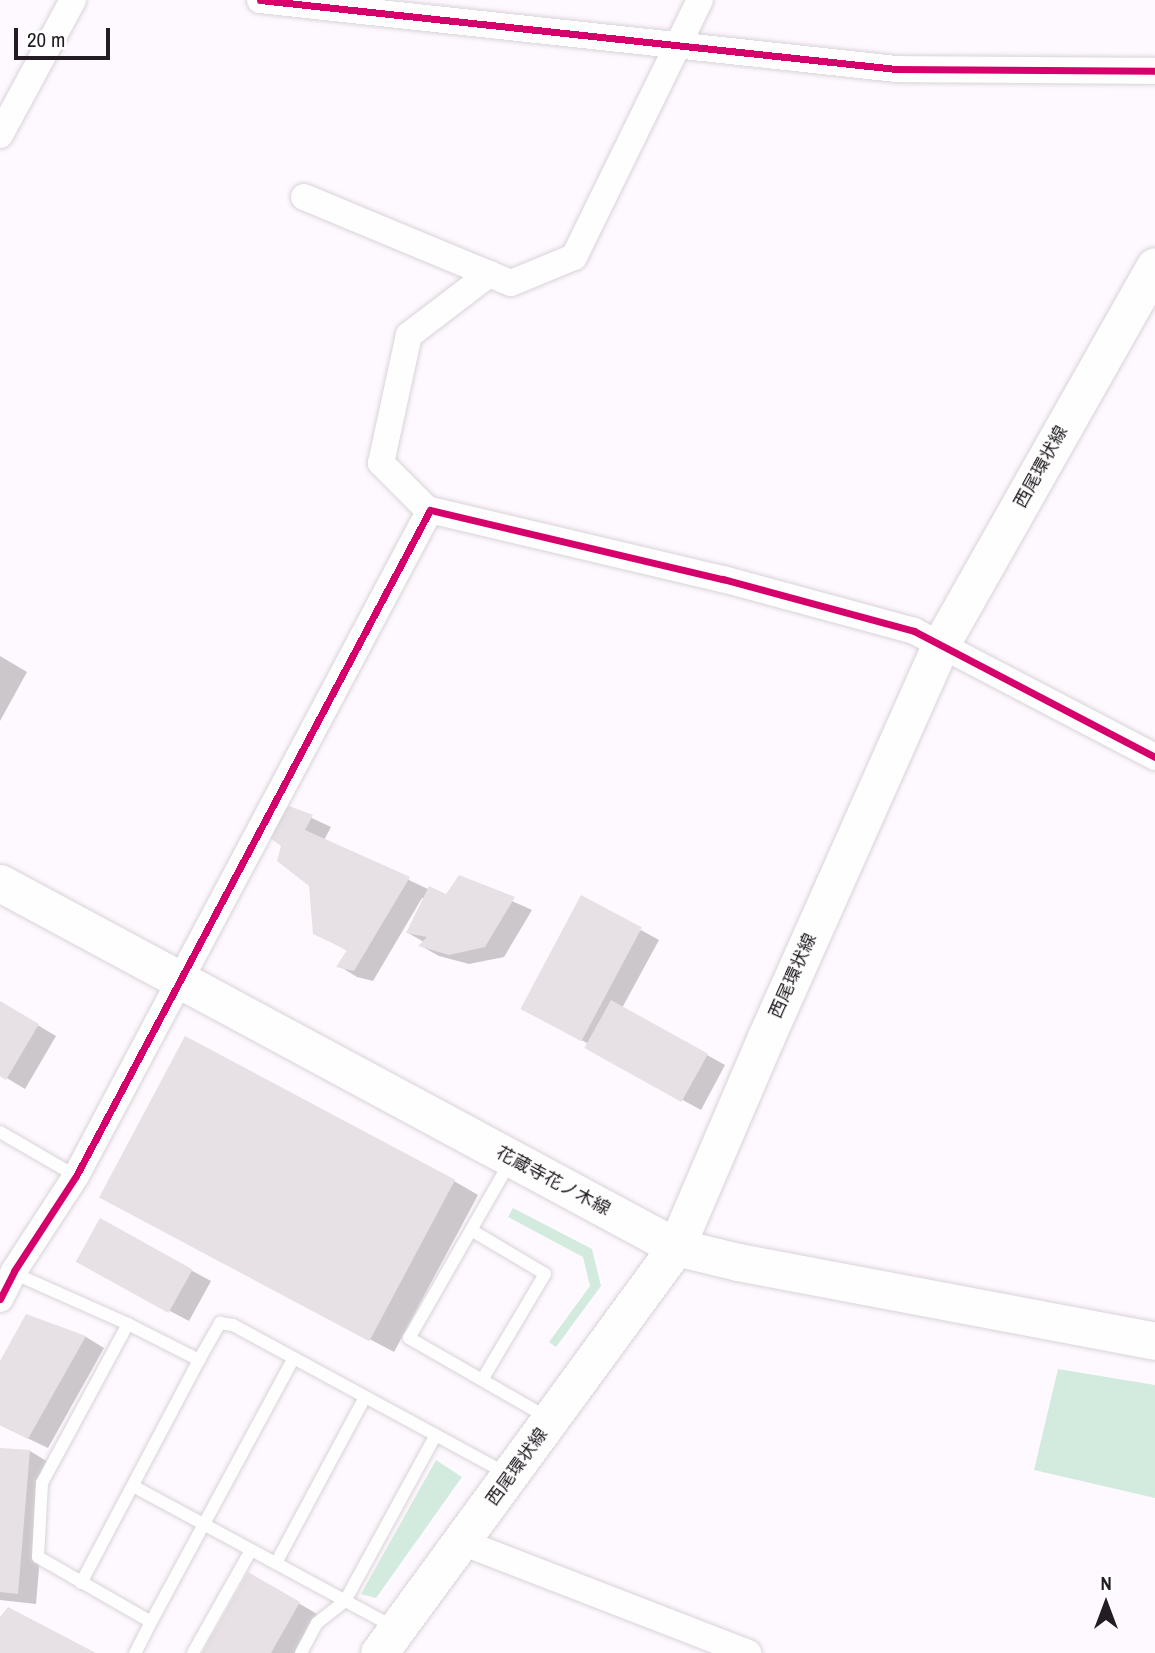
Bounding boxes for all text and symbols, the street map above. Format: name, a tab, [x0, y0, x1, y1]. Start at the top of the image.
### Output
scale bar	[18, 14, 114, 58]
text: 20 m	[27, 25, 65, 54]
street label: 西尾環状線	[1010, 422, 1072, 512]
street label: 西尾環状線	[765, 930, 821, 1022]
street label: 花蔵寺花ノ木線	[492, 1142, 614, 1220]
street label: 西尾環状線	[482, 1424, 552, 1510]
north arrow	[1071, 1569, 1141, 1639]
text: N	[1100, 1570, 1112, 1596]

